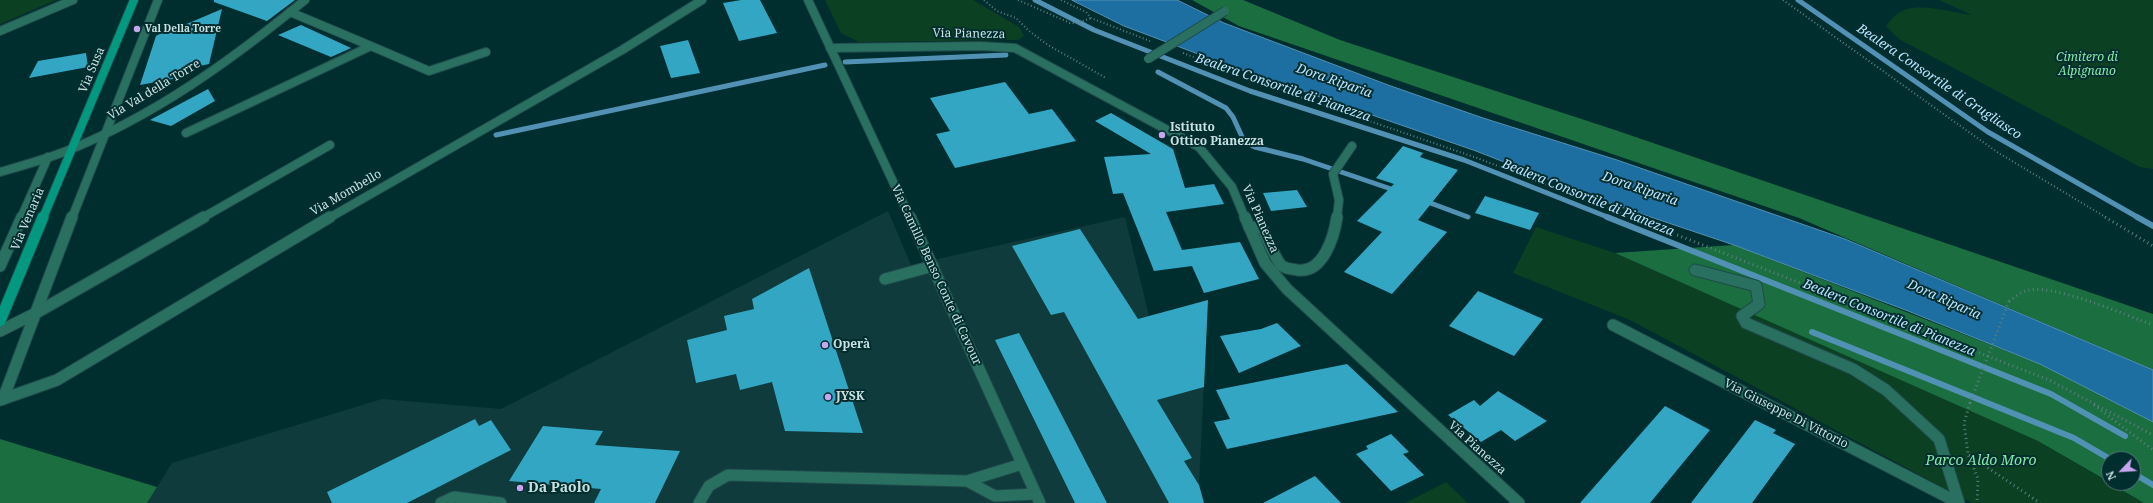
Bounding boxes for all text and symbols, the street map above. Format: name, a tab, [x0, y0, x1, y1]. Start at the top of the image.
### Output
water label: Bealera Consortile di Grugliasco	[1854, 21, 2024, 143]
place label: Val Della Torre	[145, 23, 221, 35]
marker: Val Della Torre	[132, 24, 142, 34]
street label: Via Pianezza	[932, 26, 1006, 42]
street label: Via Susa	[76, 45, 108, 95]
water label: Bealera Consortile di Pianezza	[1193, 51, 1373, 125]
park label: Cimitero di Alpignano	[2056, 51, 2118, 79]
street label: Via Val della Torre	[105, 57, 203, 123]
water label: Dora Riparia	[1294, 61, 1374, 101]
place label: Istituto Ottico Pianezza	[1170, 121, 1264, 149]
marker: Istituto Ottico Pianezza	[1157, 130, 1167, 140]
water label: Bealera Consortile di Pianezza	[1500, 156, 1676, 240]
street label: Via Mombello	[308, 167, 384, 219]
water label: Dora Riparia	[1600, 169, 1680, 209]
street label: Via Camillo Benso Conte di Cavour	[888, 182, 984, 368]
street label: Via Pianezza	[1239, 183, 1281, 255]
street label: Via Venaria	[8, 186, 48, 252]
water label: Bealera Consortile di Pianezza	[1801, 276, 1977, 360]
water label: Dora Riparia	[1905, 277, 1983, 323]
place label: Operà	[833, 338, 870, 352]
marker: Operà	[820, 340, 830, 350]
street label: Via Giuseppe Di Vittorio	[1722, 376, 1850, 452]
place label: JYSK	[836, 390, 865, 404]
marker: JYSK	[823, 392, 833, 402]
street label: Via Pianezza	[1445, 418, 1509, 478]
north arrow	[2101, 451, 2141, 491]
park label: Parco Aldo Moro	[1926, 453, 2036, 469]
text: N	[2102, 469, 2119, 483]
place label: Da Paolo	[528, 480, 590, 496]
marker: Da Paolo	[515, 483, 525, 493]

